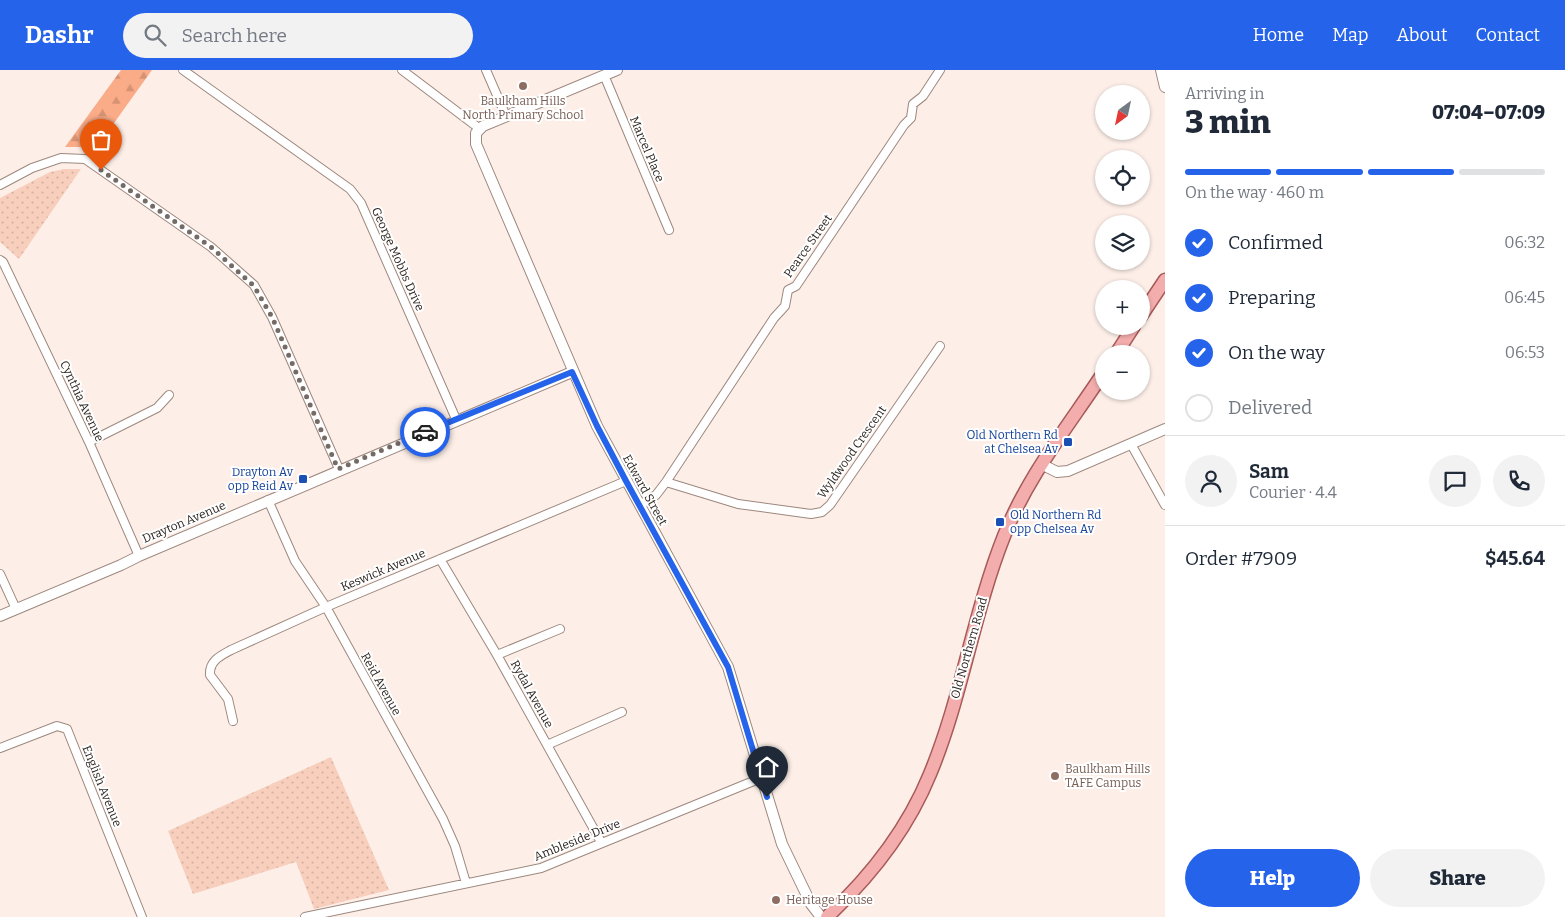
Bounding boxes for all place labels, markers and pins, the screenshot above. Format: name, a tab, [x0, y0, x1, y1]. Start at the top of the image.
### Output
marker: Baulkham Hills North Primary School	[517, 80, 529, 92]
place label: Baulkham Hills North Primary School	[462, 94, 584, 122]
pin	[80, 119, 122, 170]
place label: Old Northern Rd at Chelsea Av	[967, 428, 1059, 456]
marker: Old Northern Rd at Chelsea Av	[1062, 436, 1074, 448]
place label: Drayton Av opp Reid Av	[228, 465, 294, 493]
marker: Drayton Av opp Reid Av	[297, 473, 309, 485]
place label: Old Northern Rd opp Chelsea Av	[1010, 508, 1102, 536]
marker: Old Northern Rd opp Chelsea Av	[994, 516, 1006, 528]
pin	[746, 746, 788, 797]
place label: Baulkham Hills TAFE Campus	[1065, 762, 1150, 790]
marker: Baulkham Hills TAFE Campus	[1049, 770, 1061, 782]
place label: Heritage House	[786, 893, 873, 907]
marker: Heritage House	[770, 894, 782, 906]

